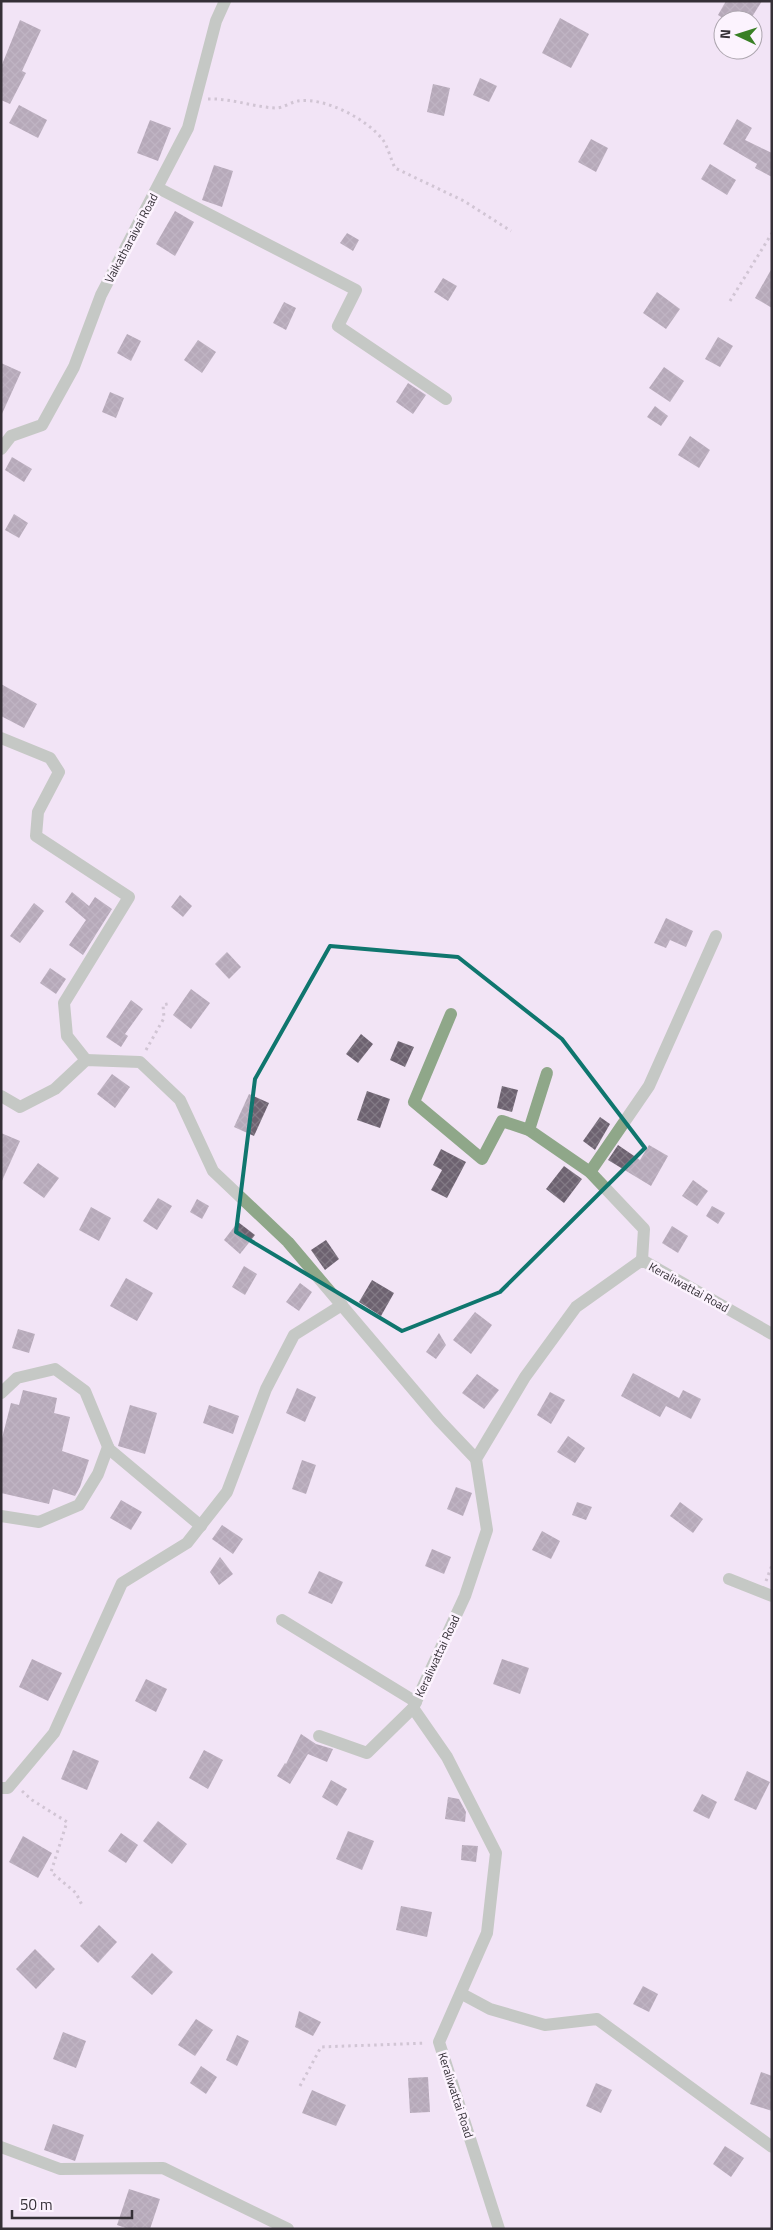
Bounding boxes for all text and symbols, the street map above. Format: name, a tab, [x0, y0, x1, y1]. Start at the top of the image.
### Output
north arrow	[713, 10, 763, 60]
text: N	[714, 28, 735, 40]
street label: Vaikatharaivai Road	[99, 190, 163, 286]
street label: Keraliwattai Road	[645, 1257, 733, 1317]
street label: Keraliwattai Road	[410, 1612, 464, 1700]
street label: Keraliwattai Road	[433, 2050, 479, 2140]
scale bar	[12, 2188, 132, 2220]
text: 50 m	[20, 2193, 53, 2216]

